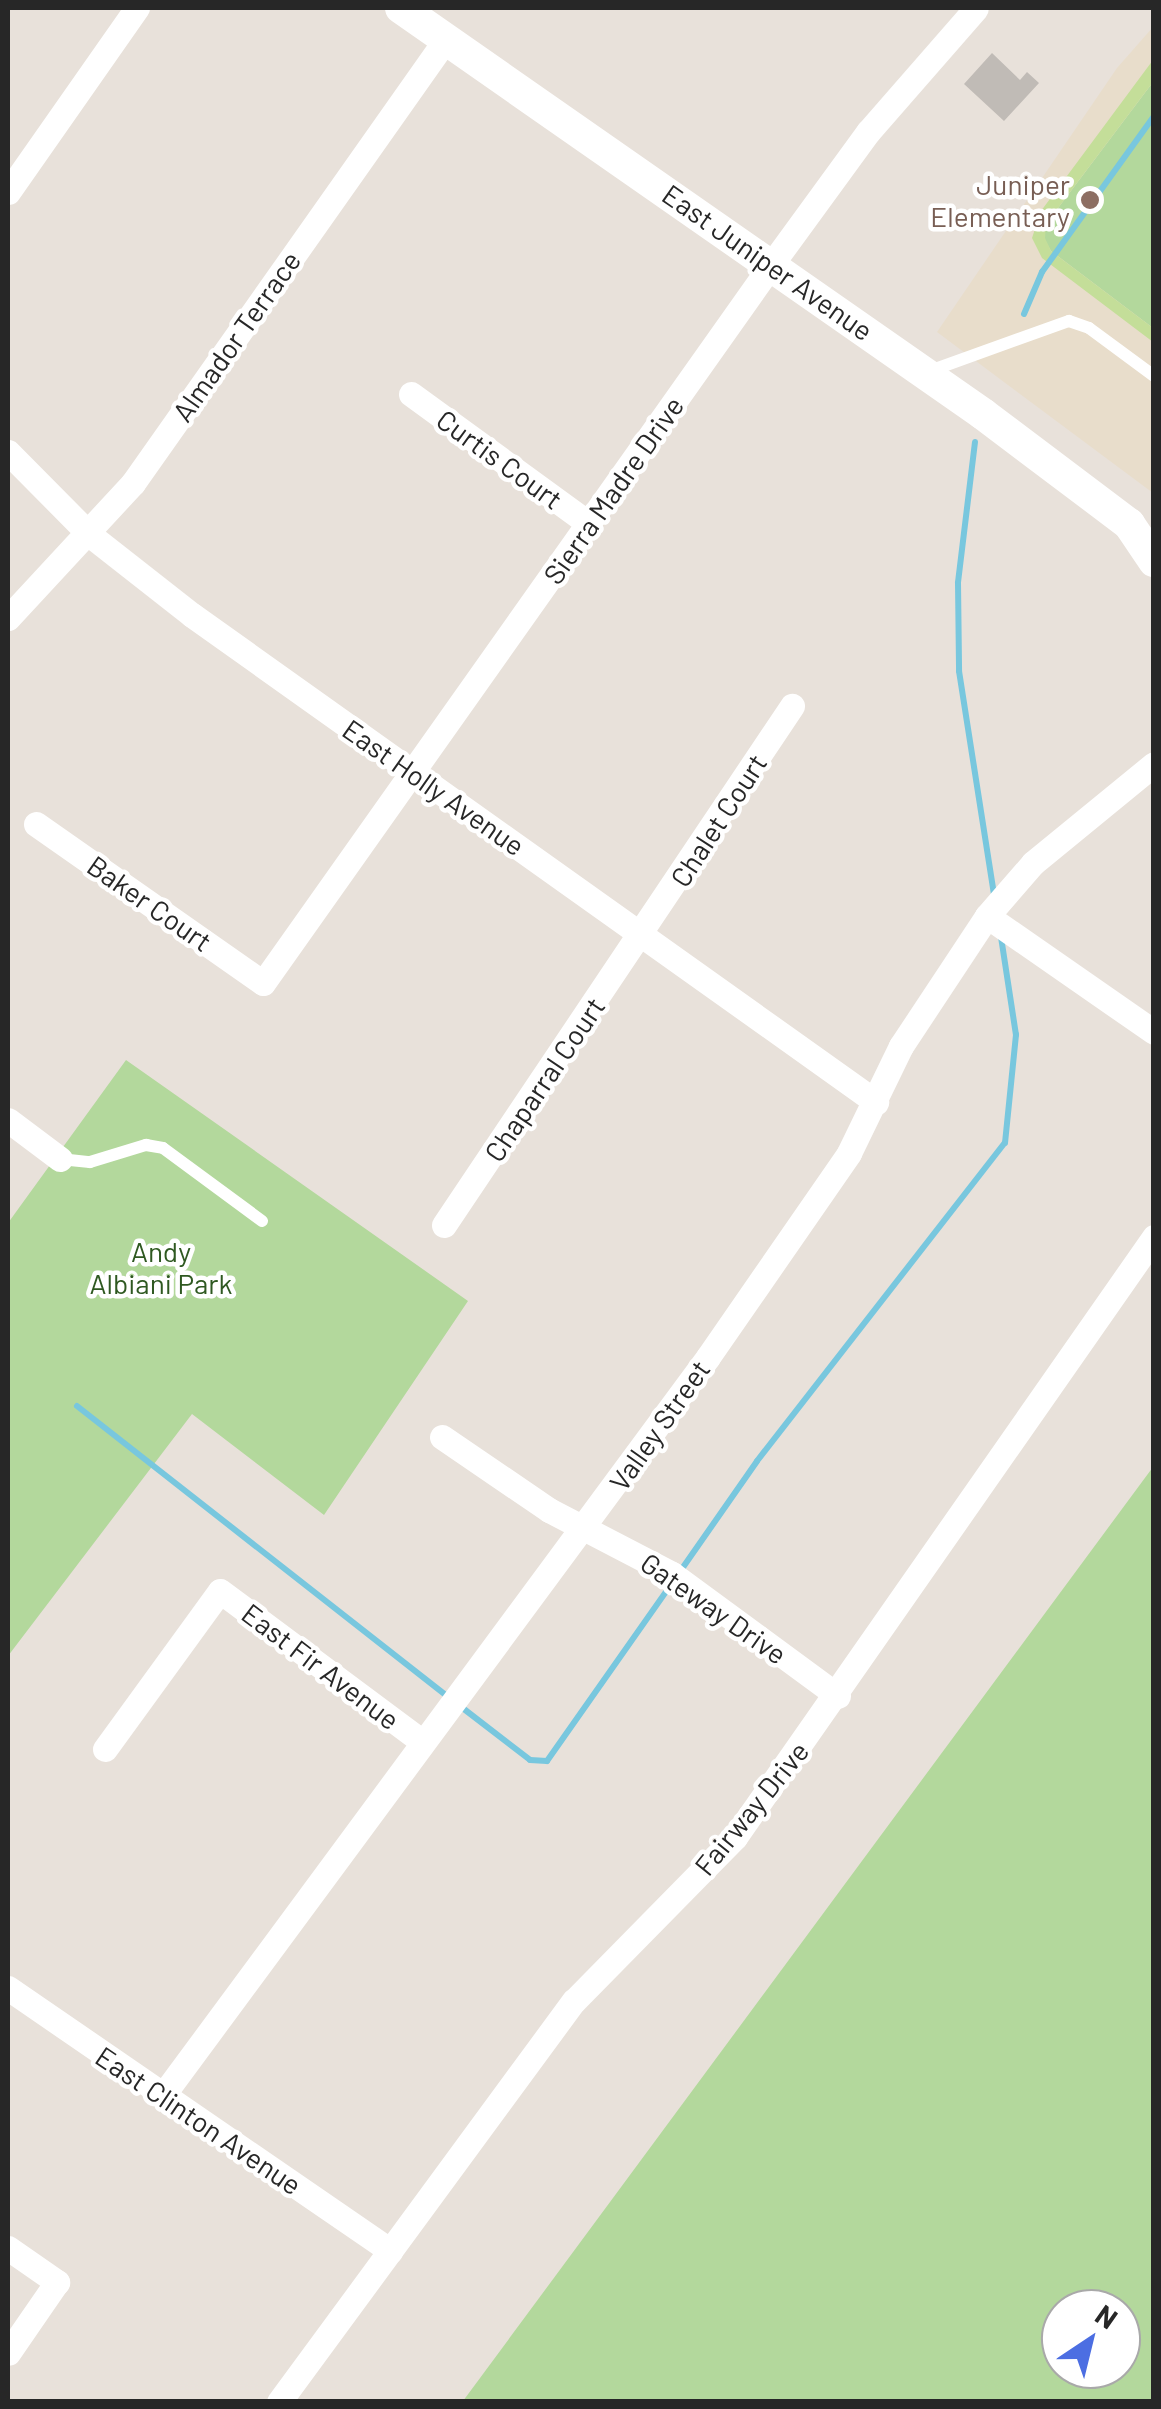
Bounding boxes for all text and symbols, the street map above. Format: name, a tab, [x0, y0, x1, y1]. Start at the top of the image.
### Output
place label: Juniper Elementary	[930, 167, 1070, 233]
street label: East Juniper Avenue	[656, 177, 880, 347]
marker: Juniper Elementary	[1079, 189, 1101, 211]
street label: Almador Terrace	[165, 244, 307, 428]
street label: Sierra Madre Drive	[536, 390, 690, 590]
street label: Curtis Court	[431, 402, 569, 516]
street label: East Holly Avenue	[337, 712, 531, 862]
street label: Chalet Court	[663, 747, 773, 893]
street label: Baker Court	[81, 848, 219, 958]
street label: Chaparral Court	[477, 990, 611, 1168]
park label: Andy Albiani Park	[89, 1234, 233, 1300]
street label: Valley Street	[602, 1353, 716, 1497]
street label: Gateway Drive	[635, 1545, 793, 1671]
street label: East Fir Avenue	[236, 1596, 406, 1736]
street label: Fairway Drive	[687, 1734, 815, 1882]
street label: East Clinton Avenue	[90, 2039, 308, 2201]
north arrow	[1041, 2289, 1141, 2389]
text: N	[1090, 2297, 1124, 2335]

